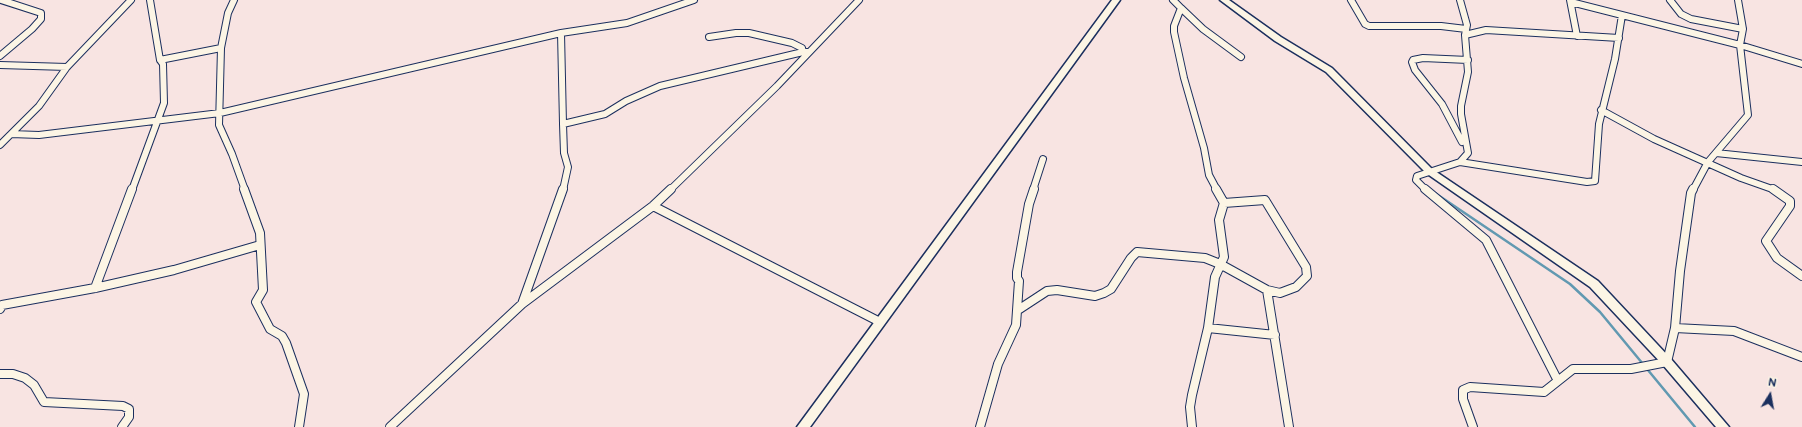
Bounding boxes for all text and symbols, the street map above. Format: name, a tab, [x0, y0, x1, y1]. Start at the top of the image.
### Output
north arrow	[1750, 375, 1790, 415]
text: N	[1767, 376, 1778, 390]

